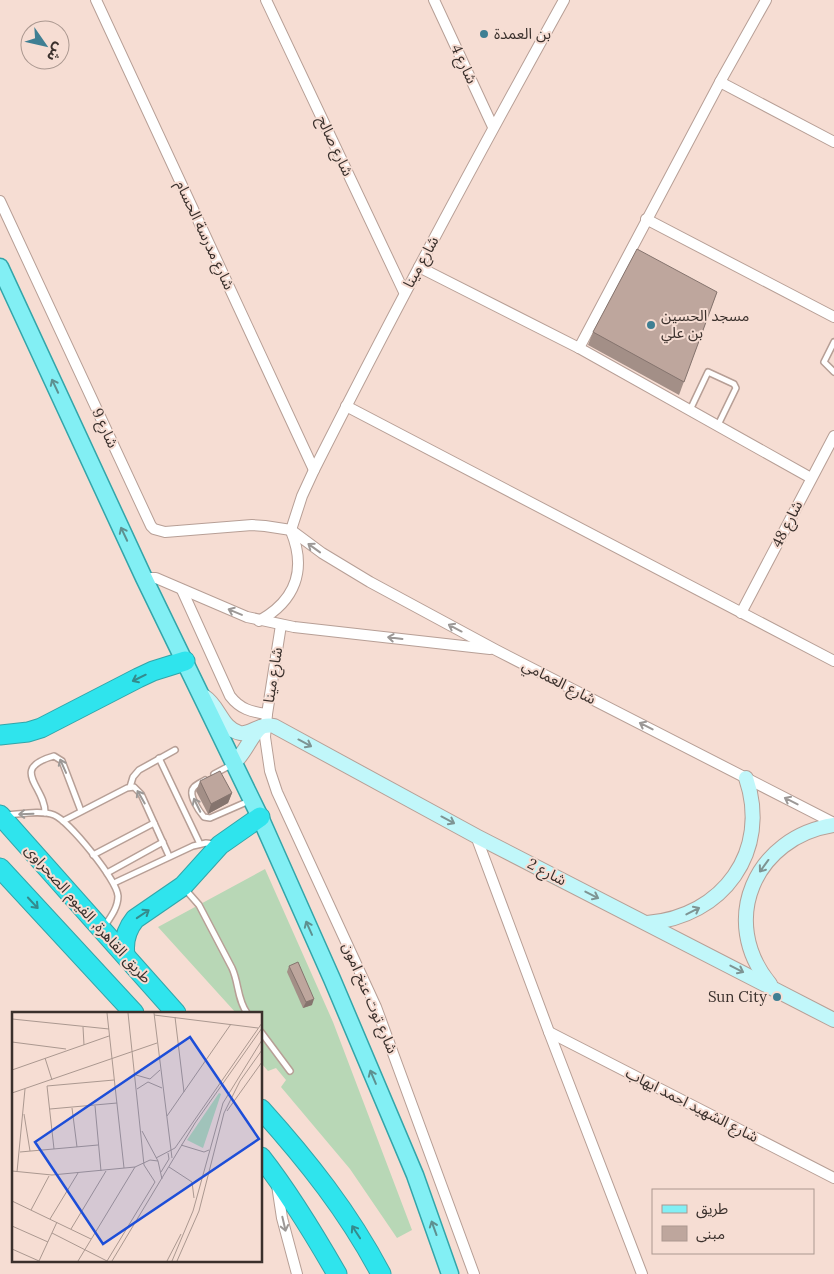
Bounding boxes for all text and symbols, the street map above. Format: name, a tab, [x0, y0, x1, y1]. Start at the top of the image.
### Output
north arrow	[20, 20, 70, 70]
place label: بن العمدة	[494, 24, 551, 43]
marker: بن العمدة	[478, 28, 490, 40]
text: ش	[43, 39, 69, 65]
street label: شارع 4	[444, 41, 482, 88]
street label: شارع صالح	[310, 112, 358, 181]
street label: شارع مدرسة الحسام	[169, 177, 239, 294]
street label: شارع مينا	[399, 232, 445, 292]
place label: مسجد الحسين بن علي	[661, 306, 749, 344]
marker: مسجد الحسين بن علي	[645, 319, 657, 331]
one-way arrow	[50, 379, 60, 394]
street label: شارع 9	[85, 405, 123, 452]
street label: شارع 48	[767, 497, 809, 552]
one-way arrow	[118, 527, 128, 542]
one-way arrow	[308, 542, 321, 553]
one-way arrow	[228, 607, 243, 617]
one-way arrow	[448, 623, 463, 632]
one-way arrow	[387, 633, 403, 643]
street label: شارع مينا	[259, 645, 289, 705]
street label: شارع العمامي	[518, 655, 600, 711]
one-way arrow	[132, 674, 147, 683]
one-way arrow	[639, 721, 654, 731]
one-way arrow	[297, 739, 312, 748]
one-way arrow	[58, 759, 68, 774]
one-way arrow	[136, 790, 146, 804]
one-way arrow	[783, 796, 798, 806]
one-way arrow	[191, 798, 201, 813]
one-way arrow	[18, 809, 34, 819]
one-way arrow	[440, 816, 455, 826]
street label: طريق القاهرة, الفيوم الصحراوى	[19, 840, 156, 988]
street label: شارع 2	[523, 854, 570, 892]
one-way arrow	[759, 859, 769, 873]
one-way arrow	[584, 891, 599, 900]
one-way arrow	[27, 897, 39, 910]
one-way arrow	[685, 906, 700, 915]
one-way arrow	[136, 909, 150, 919]
one-way arrow	[304, 921, 314, 936]
street label: شارع توت عنخ امون	[336, 939, 402, 1058]
one-way arrow	[729, 965, 744, 974]
place label: Sun City	[708, 987, 767, 1006]
marker: Sun City	[771, 991, 783, 1003]
inset map	[12, 1012, 262, 1262]
street label: شارع الشهيد احمد ايهاب	[621, 1063, 762, 1149]
one-way arrow	[368, 1070, 377, 1085]
legend	[652, 1189, 814, 1254]
text: طريق	[696, 1199, 728, 1219]
one-way arrow	[280, 1216, 289, 1232]
one-way arrow	[429, 1221, 438, 1237]
text: مبنى	[696, 1224, 725, 1243]
one-way arrow	[351, 1226, 361, 1240]

